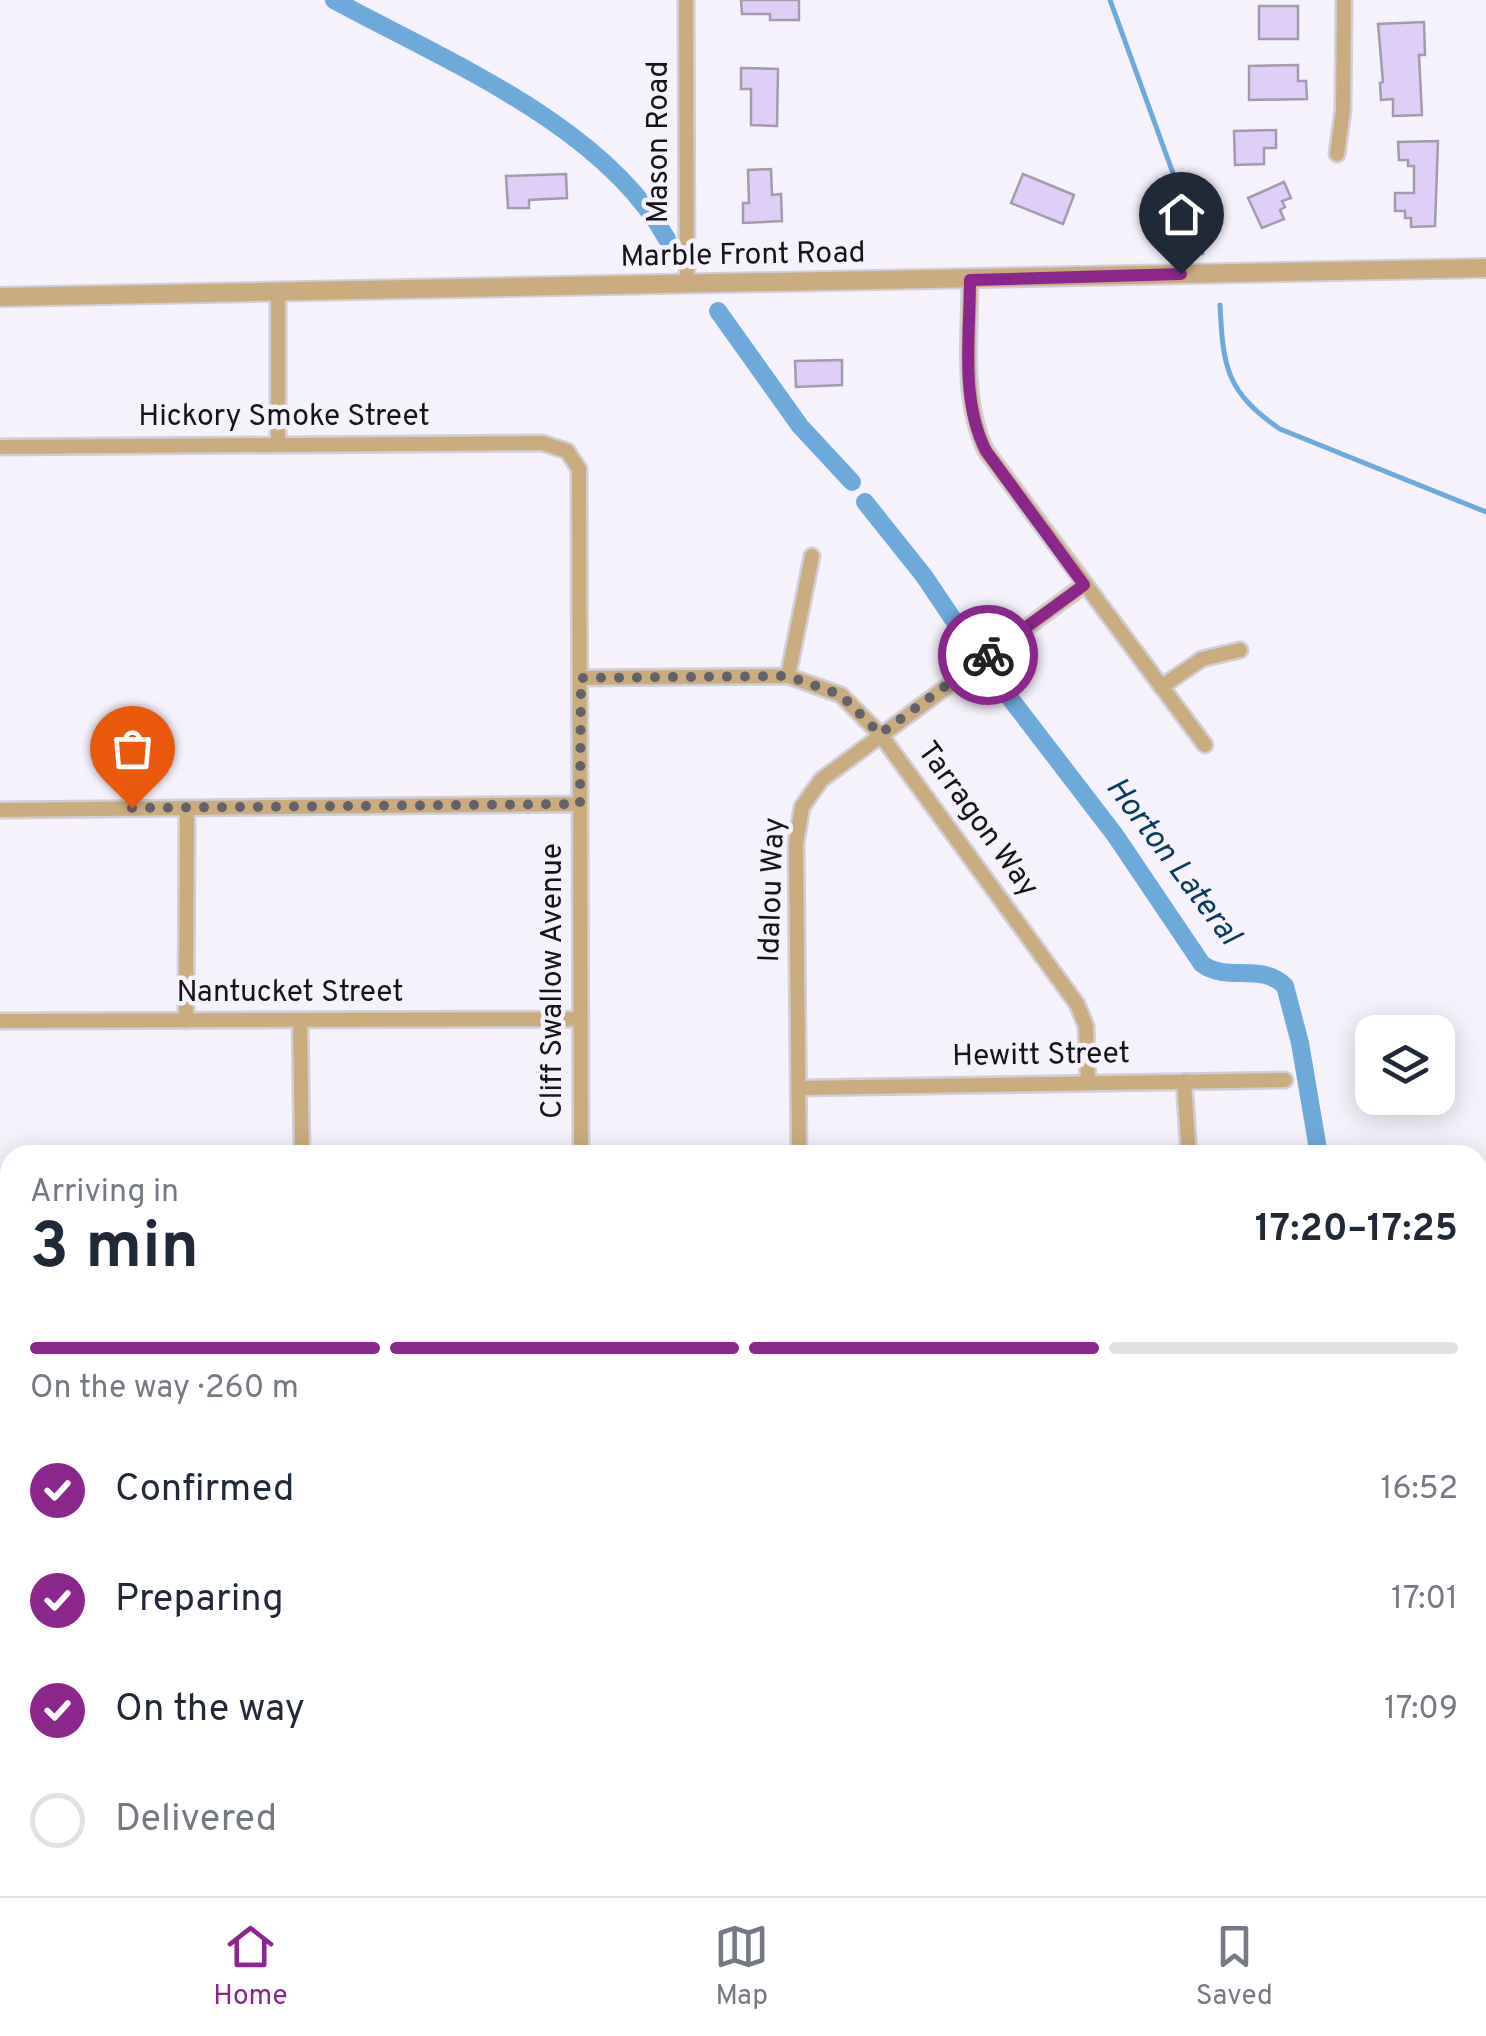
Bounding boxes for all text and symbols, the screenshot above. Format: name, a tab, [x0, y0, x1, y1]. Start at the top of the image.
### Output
street label: Mason Road	[641, 61, 678, 223]
pin	[1139, 172, 1224, 275]
icon: home	[1154, 187, 1209, 242]
street label: Marble Front Road	[620, 235, 866, 277]
street label: Hickory Smoke Street	[138, 399, 430, 436]
courier	[938, 605, 1038, 705]
icon: bike	[961, 628, 1016, 683]
pin	[90, 706, 175, 809]
icon: bag	[105, 721, 160, 776]
street label: Tarragon Way	[908, 735, 1046, 905]
water label: Horton Lateral	[1096, 770, 1249, 955]
street label: Idalou Way	[752, 817, 794, 963]
street label: Cliff Swallow Avenue	[535, 843, 572, 1119]
street label: Nantucket Street	[176, 975, 404, 1012]
map controls	[1355, 1015, 1455, 1115]
button: layers	[1355, 1015, 1455, 1115]
street label: Hewitt Street	[952, 1036, 1130, 1076]
text: Arriving in	[30, 1173, 179, 1213]
text: 17:20–17:25	[1255, 1206, 1458, 1255]
text: 3 min	[30, 1209, 199, 1291]
text: On the way · 260 m	[30, 1369, 299, 1409]
icon: check	[30, 1463, 85, 1518]
text: Confirmed	[115, 1466, 294, 1515]
text: 16:52	[1380, 1470, 1458, 1510]
icon: check	[30, 1573, 85, 1628]
text: Preparing	[115, 1576, 284, 1625]
text: 17:01	[1391, 1580, 1458, 1620]
icon: check	[30, 1683, 85, 1738]
text: On the way	[115, 1686, 305, 1735]
text: 17:09	[1384, 1690, 1458, 1730]
text: Delivered	[115, 1796, 277, 1845]
tab: Home	[213, 1919, 288, 2015]
tab: Map	[714, 1919, 769, 2015]
tab: Saved	[1196, 1919, 1273, 2015]

